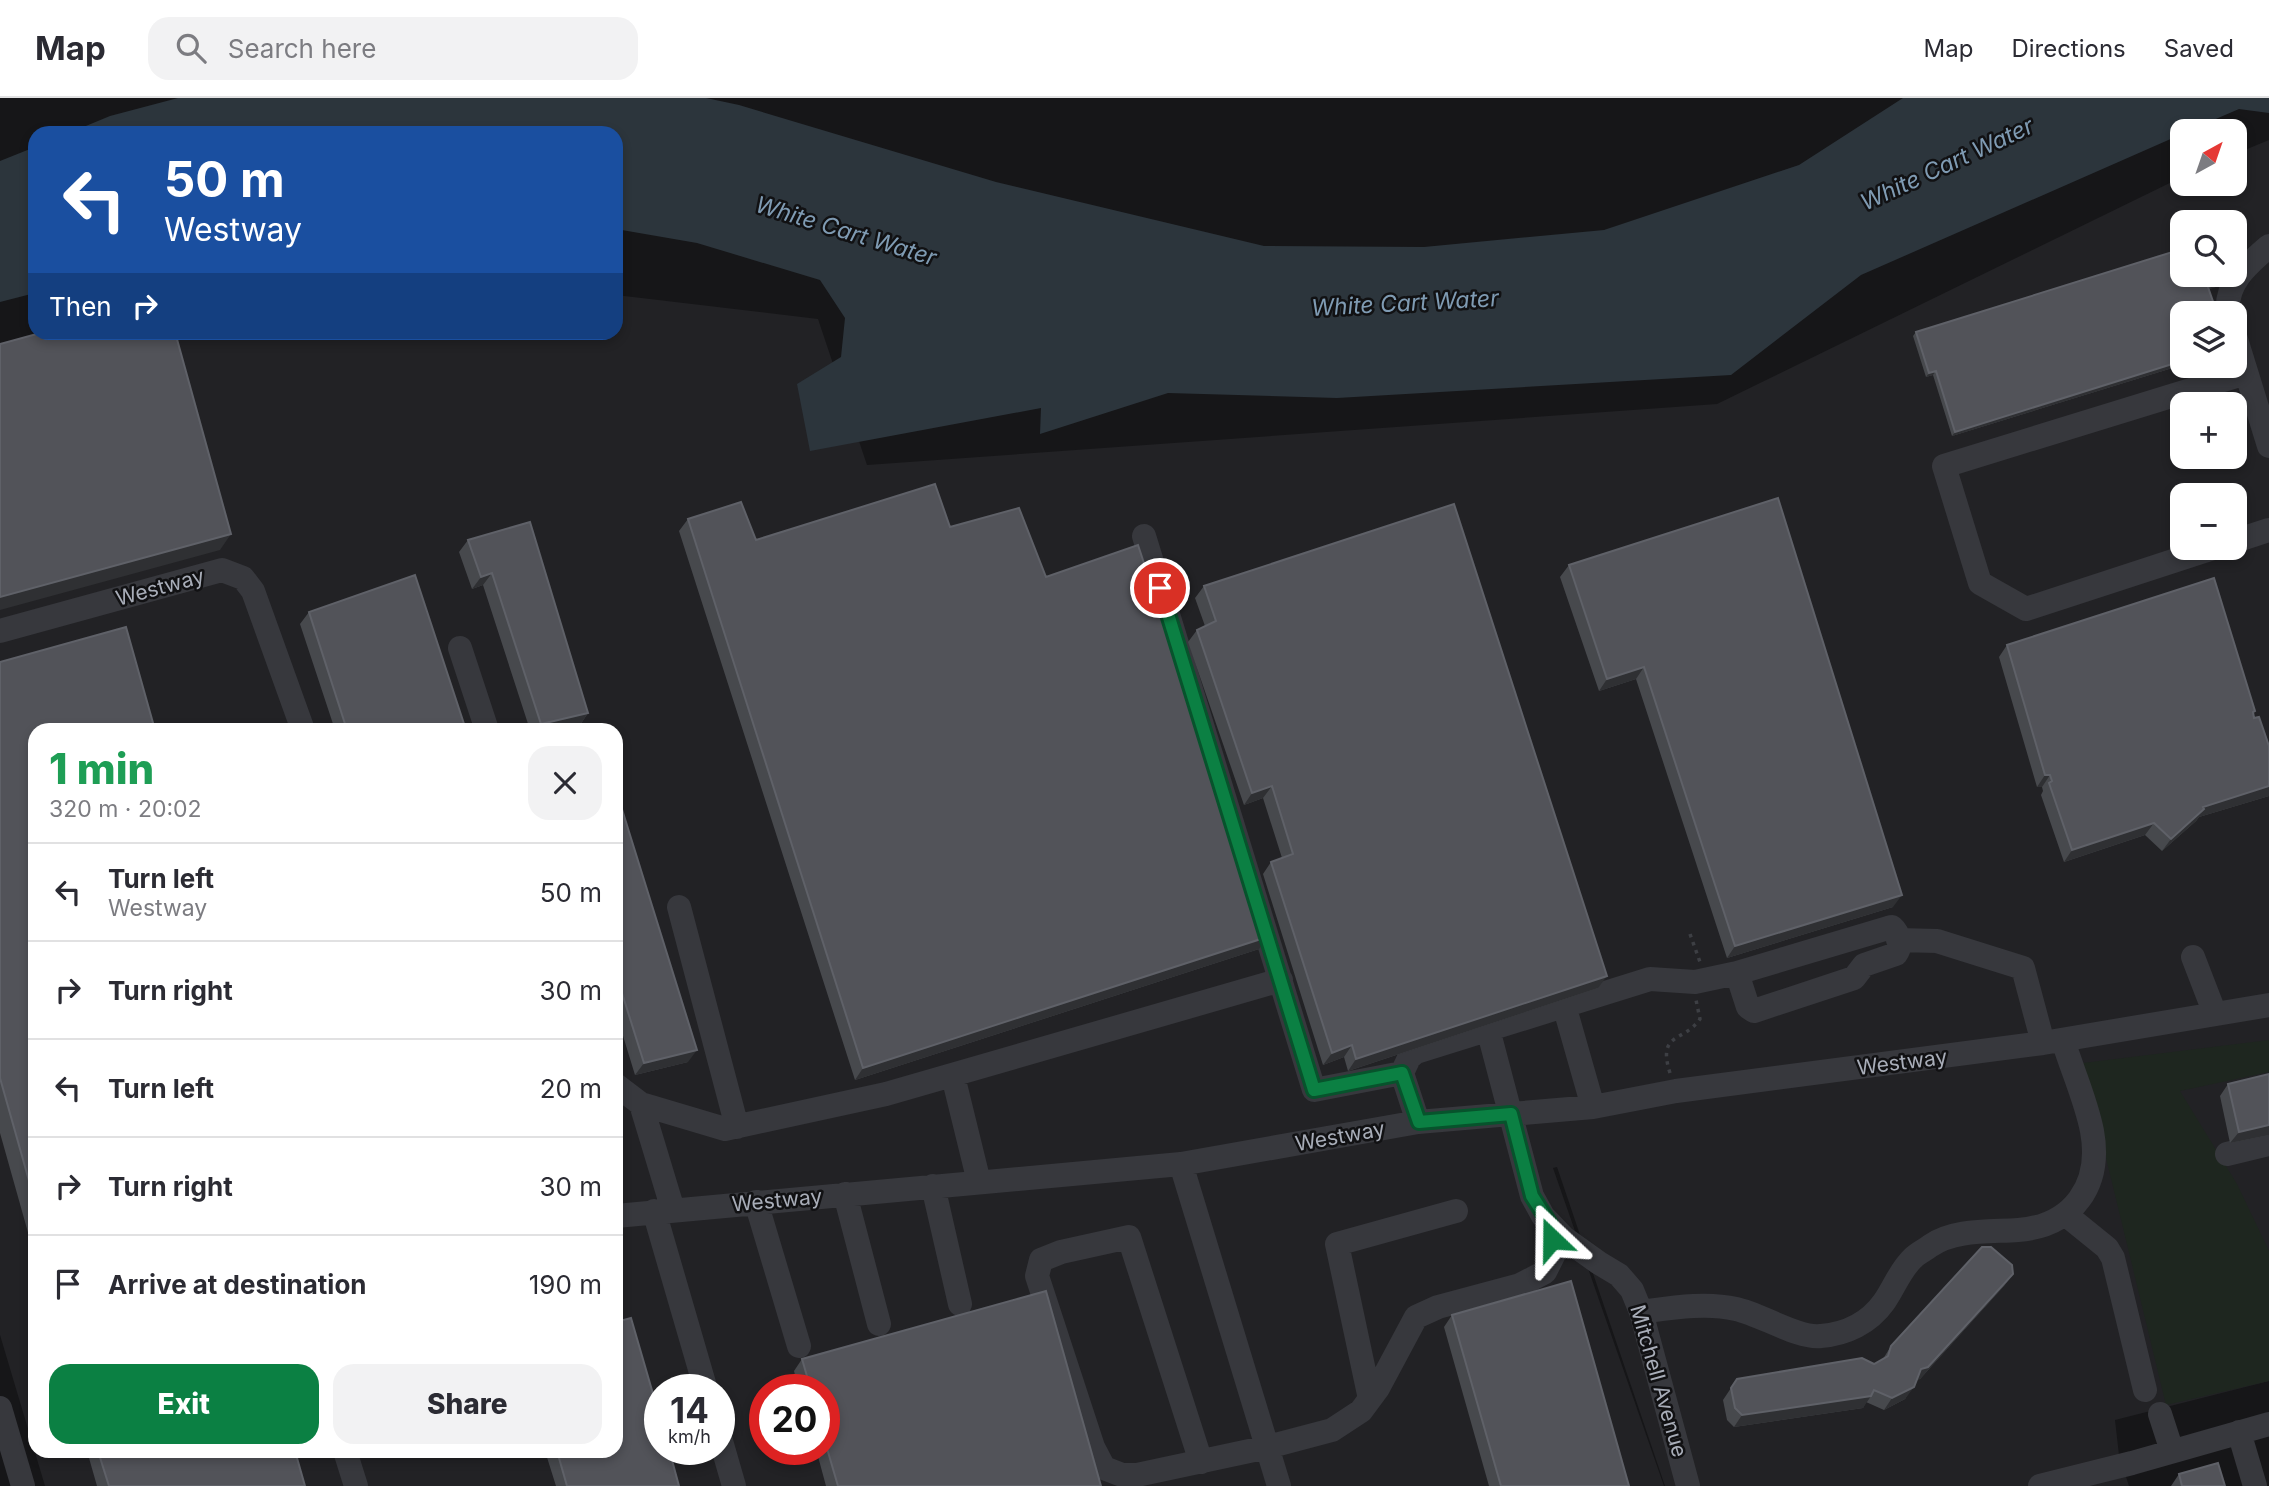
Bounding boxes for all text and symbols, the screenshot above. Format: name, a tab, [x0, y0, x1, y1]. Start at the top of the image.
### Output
search box	[148, 17, 638, 80]
text: Map	[35, 28, 106, 68]
icon: search	[172, 29, 210, 67]
text: Search here	[228, 33, 376, 64]
text: Map	[1924, 34, 1973, 63]
text: Directions	[2011, 34, 2126, 63]
text: Saved	[2164, 34, 2234, 63]
water label: White Cart Water	[1856, 111, 2039, 216]
north arrow	[2170, 119, 2247, 196]
map controls	[2170, 119, 2247, 560]
text: 50 m	[164, 150, 285, 209]
icon: left	[49, 154, 140, 245]
water label: White Cart Water	[752, 190, 941, 272]
text: Westway	[164, 210, 302, 249]
button: search	[2170, 210, 2247, 287]
water label: White Cart Water	[1311, 284, 1501, 322]
icon: right	[126, 287, 164, 325]
text: Then	[49, 291, 112, 322]
button: layers	[2170, 301, 2247, 378]
button: +	[2170, 392, 2247, 469]
button: −	[2170, 483, 2247, 560]
pin	[1130, 558, 1190, 618]
street label: Westway	[113, 563, 207, 611]
icon: arrive	[1141, 569, 1179, 607]
text: 1 min	[49, 743, 154, 794]
button: close	[528, 746, 602, 820]
text: 320 m · 20:02	[49, 795, 202, 823]
text: Turn left	[108, 863, 214, 894]
icon: left	[49, 873, 87, 911]
text: 50 m	[540, 877, 602, 908]
text: Westway	[108, 894, 207, 922]
icon: right	[49, 971, 87, 1009]
text: Turn right	[108, 975, 233, 1006]
text: 30 m	[539, 975, 602, 1006]
street label: Westway	[1856, 1044, 1949, 1080]
icon: left	[49, 1069, 87, 1107]
text: Turn left	[108, 1073, 214, 1104]
text: 20 m	[540, 1073, 602, 1104]
street label: Westway	[1293, 1116, 1387, 1156]
icon: right	[49, 1167, 87, 1205]
text: Turn right	[108, 1171, 233, 1202]
text: 30 m	[539, 1171, 602, 1202]
street label: Westway	[731, 1184, 823, 1216]
position arrow	[1515, 1202, 1589, 1276]
icon: arrive	[49, 1265, 87, 1303]
text: Arrive at destination	[108, 1269, 367, 1300]
text: 190 m	[529, 1269, 602, 1300]
street label: Mitchell Avenue	[1625, 1302, 1693, 1460]
button: Exit	[49, 1364, 319, 1444]
button: Share	[333, 1364, 602, 1444]
speed limit sign: 20	[749, 1374, 840, 1465]
text: 14	[670, 1389, 709, 1431]
text: km/h	[668, 1426, 711, 1447]

